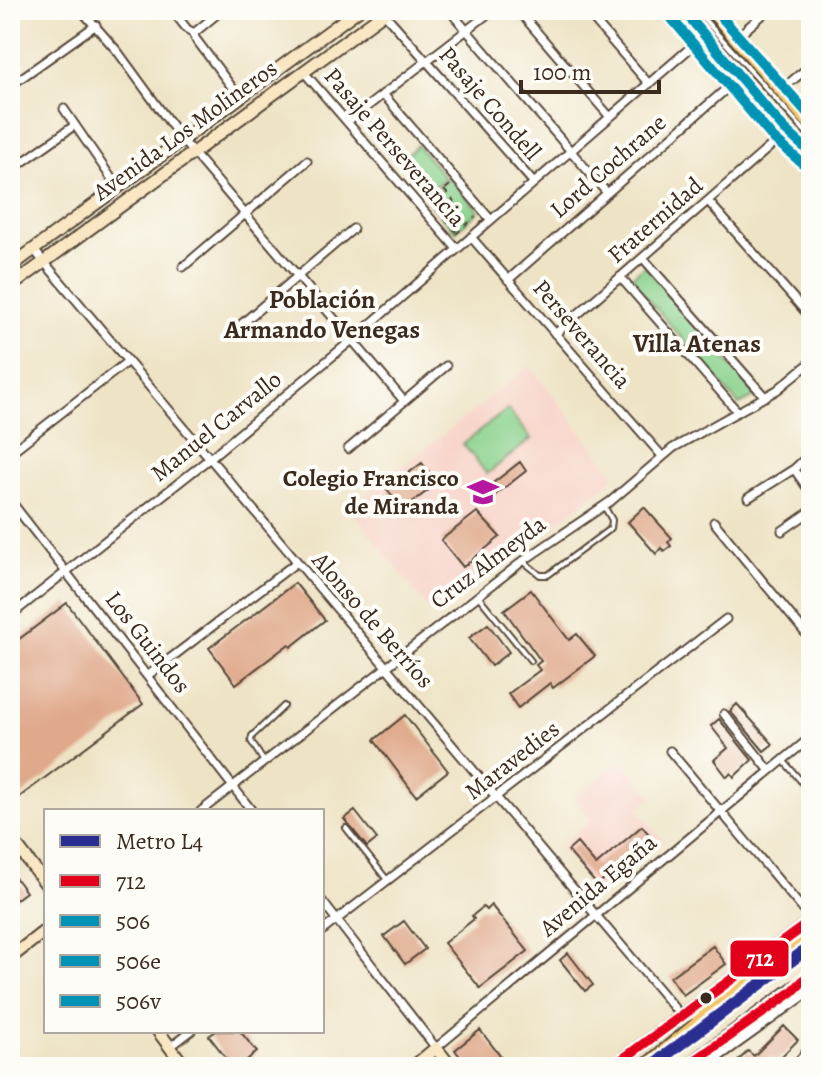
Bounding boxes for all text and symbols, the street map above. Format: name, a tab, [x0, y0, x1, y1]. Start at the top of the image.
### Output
street label: Pasaje Condell	[432, 39, 549, 167]
scale bar	[521, 44, 659, 94]
street label: Avenida Los Molineros	[85, 52, 284, 208]
text: 100 m	[533, 56, 592, 88]
street label: Pasaje Perseverancia	[317, 61, 474, 234]
street label: Lord Cochrane	[543, 107, 673, 225]
street label: Fraternidad	[600, 170, 710, 270]
street label: Perseverancia	[526, 273, 639, 396]
district label: Población Armando Venegas	[223, 282, 420, 347]
district label: Villa Atenas	[632, 326, 761, 361]
street label: Manuel Carvallo	[144, 363, 288, 489]
place label: Colegio Francisco de Miranda	[283, 462, 459, 522]
school or university icon: Colegio Francisco de Miranda	[466, 475, 500, 509]
street label: Cruz Almeyda	[424, 508, 553, 616]
street label: Alonso de Berríos	[304, 544, 441, 695]
street label: Los Guindos	[98, 584, 198, 700]
street label: Maravedies	[458, 713, 566, 807]
legend	[44, 809, 324, 1033]
text: Metro L4	[116, 825, 203, 857]
street label: Avenida Egaña	[532, 826, 664, 944]
text: 712	[116, 865, 146, 897]
text: 506	[116, 905, 150, 937]
line badge: 712	[729, 939, 790, 978]
text: 712	[746, 944, 774, 974]
text: 506e	[116, 945, 161, 977]
text: 506v	[116, 985, 161, 1017]
unlabelled marker	[698, 990, 714, 1006]

